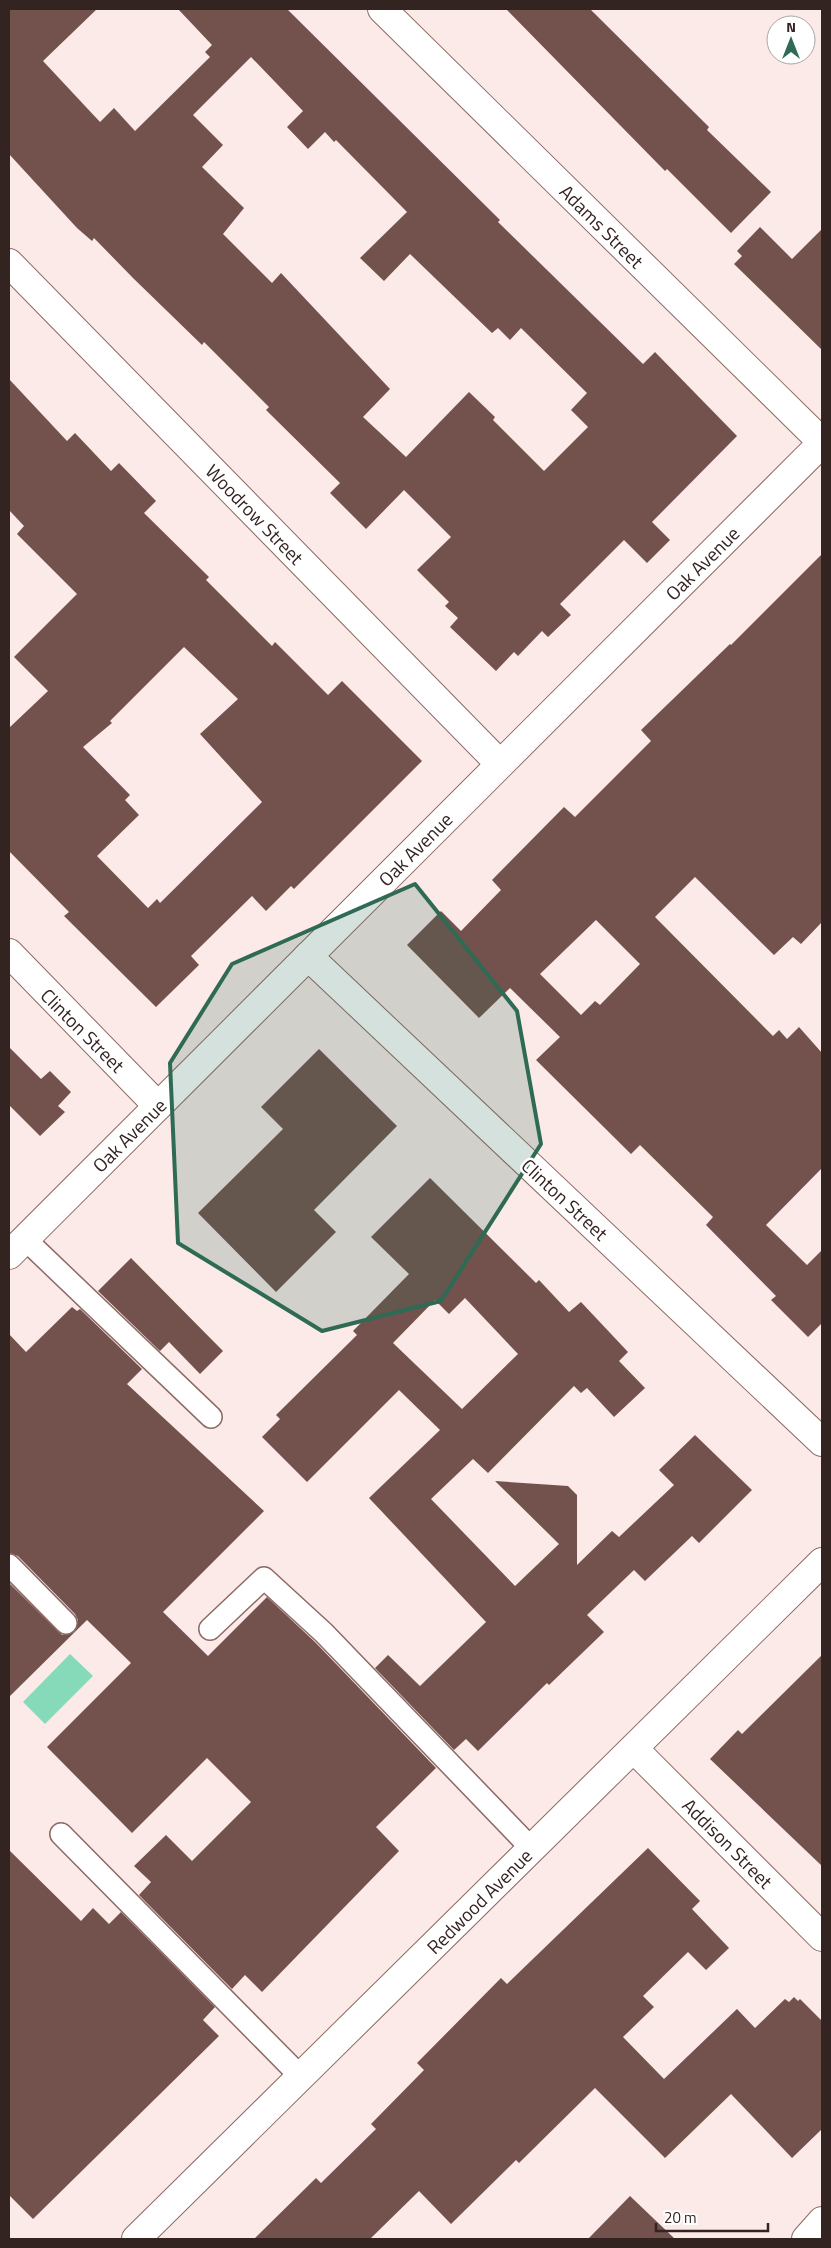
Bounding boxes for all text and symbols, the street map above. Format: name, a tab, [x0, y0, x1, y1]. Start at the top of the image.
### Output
north arrow	[766, 15, 816, 65]
text: N	[786, 16, 796, 37]
street label: Adams Street	[553, 177, 651, 275]
street label: Woodrow Street	[199, 457, 311, 571]
street label: Oak Avenue	[658, 519, 746, 607]
street label: Oak Avenue	[371, 805, 459, 893]
street label: Clinton Street	[34, 981, 132, 1079]
street label: Oak Avenue	[85, 1091, 173, 1179]
street label: Clinton Street	[515, 1151, 615, 1247]
street label: Addison Street	[676, 1791, 780, 1895]
street label: Redwood Avenue	[419, 1841, 539, 1961]
scale bar	[656, 2200, 768, 2232]
text: 20 m	[664, 2206, 697, 2229]

